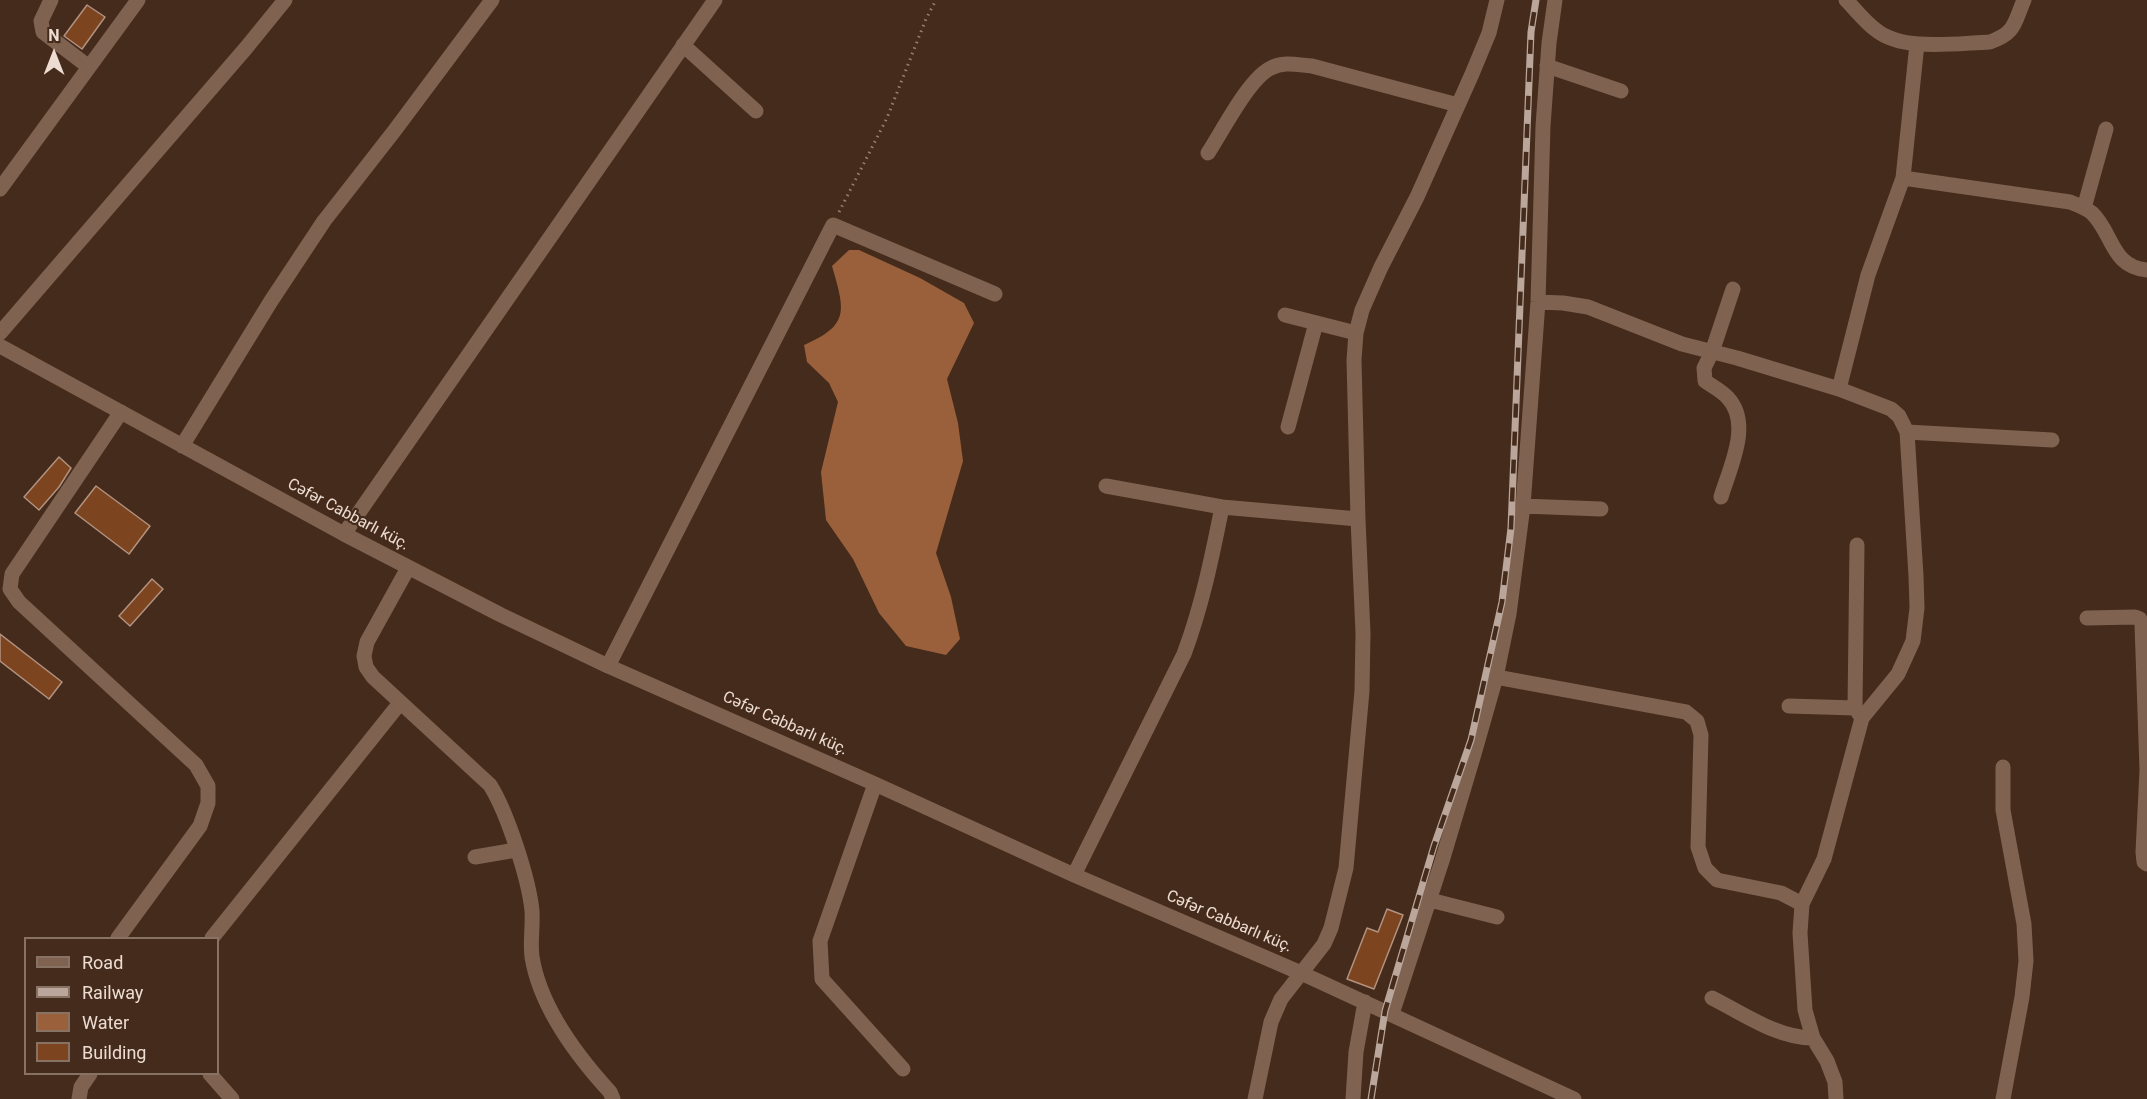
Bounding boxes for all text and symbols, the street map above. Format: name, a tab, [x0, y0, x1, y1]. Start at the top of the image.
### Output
north arrow	[24, 24, 84, 84]
text: N	[48, 26, 60, 45]
street label: Cəfər Cabbarlı küç.	[284, 475, 412, 555]
street label: Cəfər Cabbarlı küç.	[720, 688, 850, 760]
street label: Cəfər Cabbarlı küç.	[1163, 887, 1295, 957]
legend	[24, 937, 219, 1075]
text: Road	[82, 952, 123, 973]
text: Railway	[82, 982, 143, 1003]
text: Water	[82, 1012, 129, 1033]
text: Building	[82, 1042, 146, 1063]

